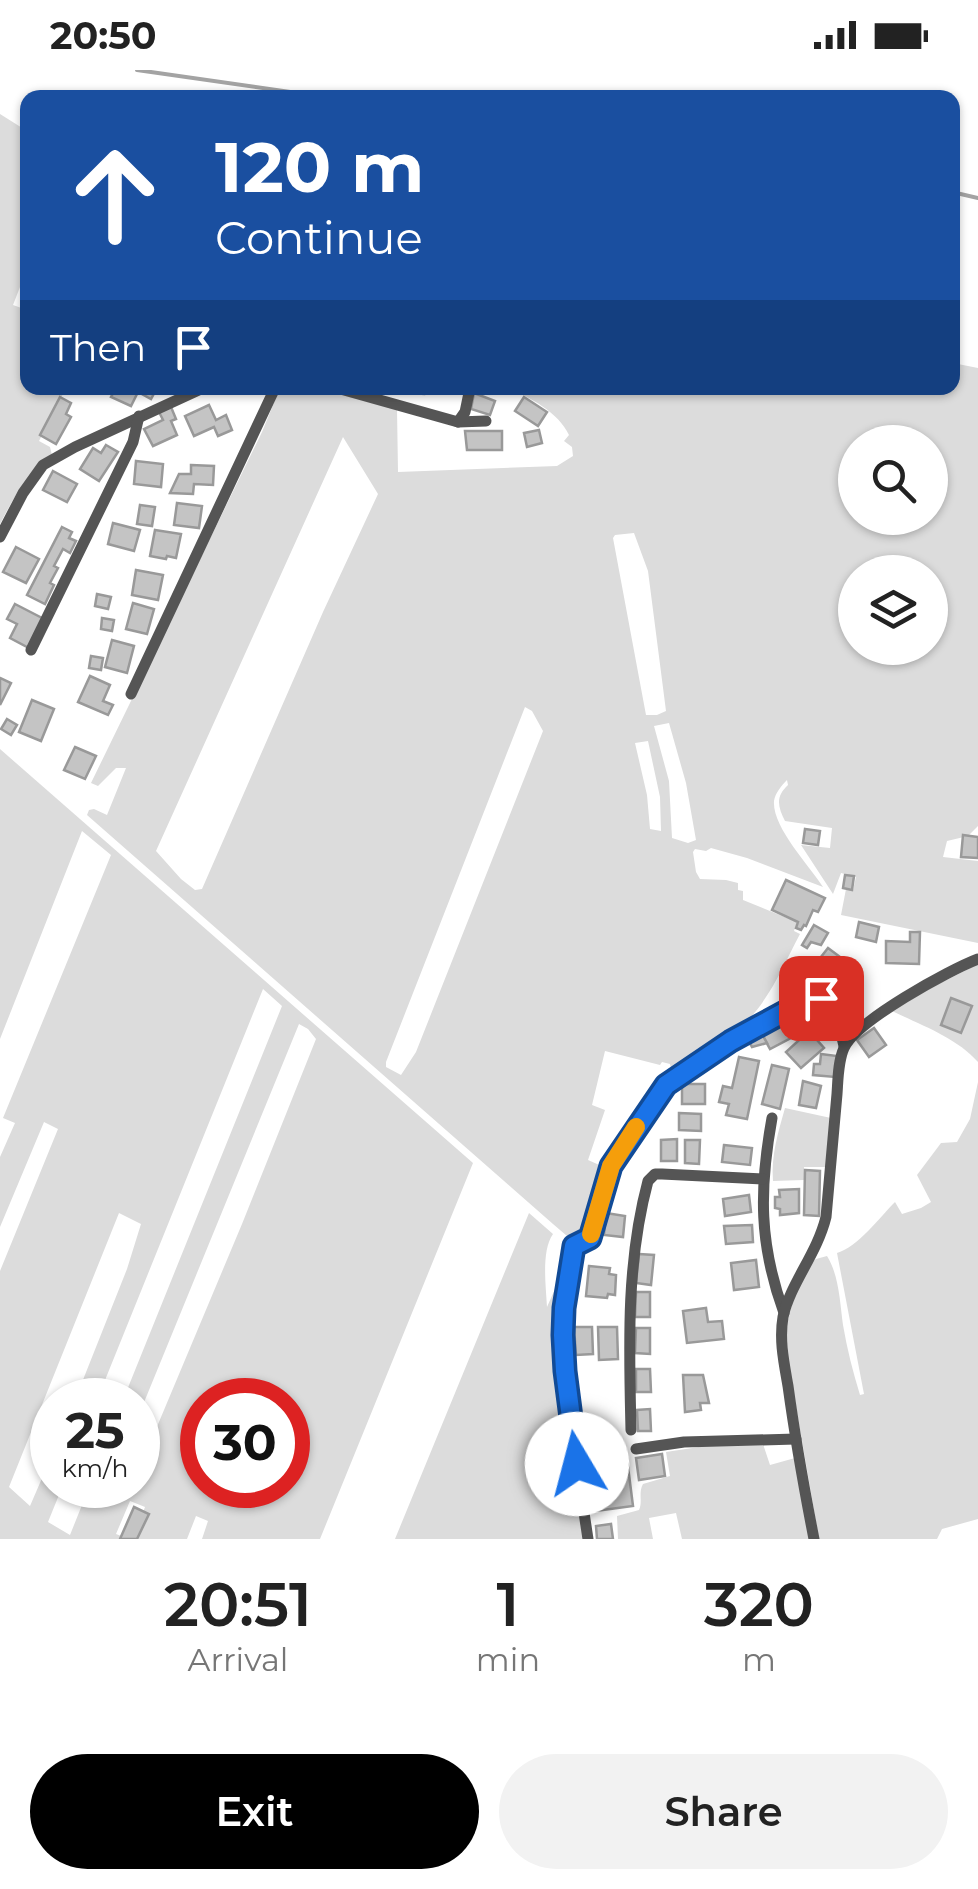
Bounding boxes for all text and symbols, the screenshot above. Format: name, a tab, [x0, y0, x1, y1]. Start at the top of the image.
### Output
text: 20:50	[50, 12, 157, 59]
text: 120 m	[215, 124, 425, 210]
icon: ahead	[50, 130, 180, 260]
text: Continue	[215, 210, 423, 265]
icon: arrive	[166, 320, 221, 375]
text: Then	[50, 324, 146, 371]
map controls	[838, 425, 948, 665]
button: search	[838, 425, 948, 535]
button: layers	[838, 555, 948, 665]
pin	[779, 956, 864, 1041]
icon: arrive	[794, 971, 849, 1026]
speed limit sign: 30	[180, 1378, 310, 1508]
text: 25	[65, 1400, 125, 1461]
position arrow	[525, 1412, 629, 1516]
text: km/h	[62, 1453, 128, 1483]
text: 20:51	[164, 1568, 312, 1641]
text: 1	[497, 1568, 519, 1641]
text: 320	[704, 1568, 814, 1641]
text: Arrival	[187, 1640, 288, 1679]
text: min	[476, 1640, 540, 1679]
text: m	[742, 1640, 776, 1679]
button: Exit	[30, 1754, 479, 1869]
button: Share	[499, 1754, 948, 1869]

